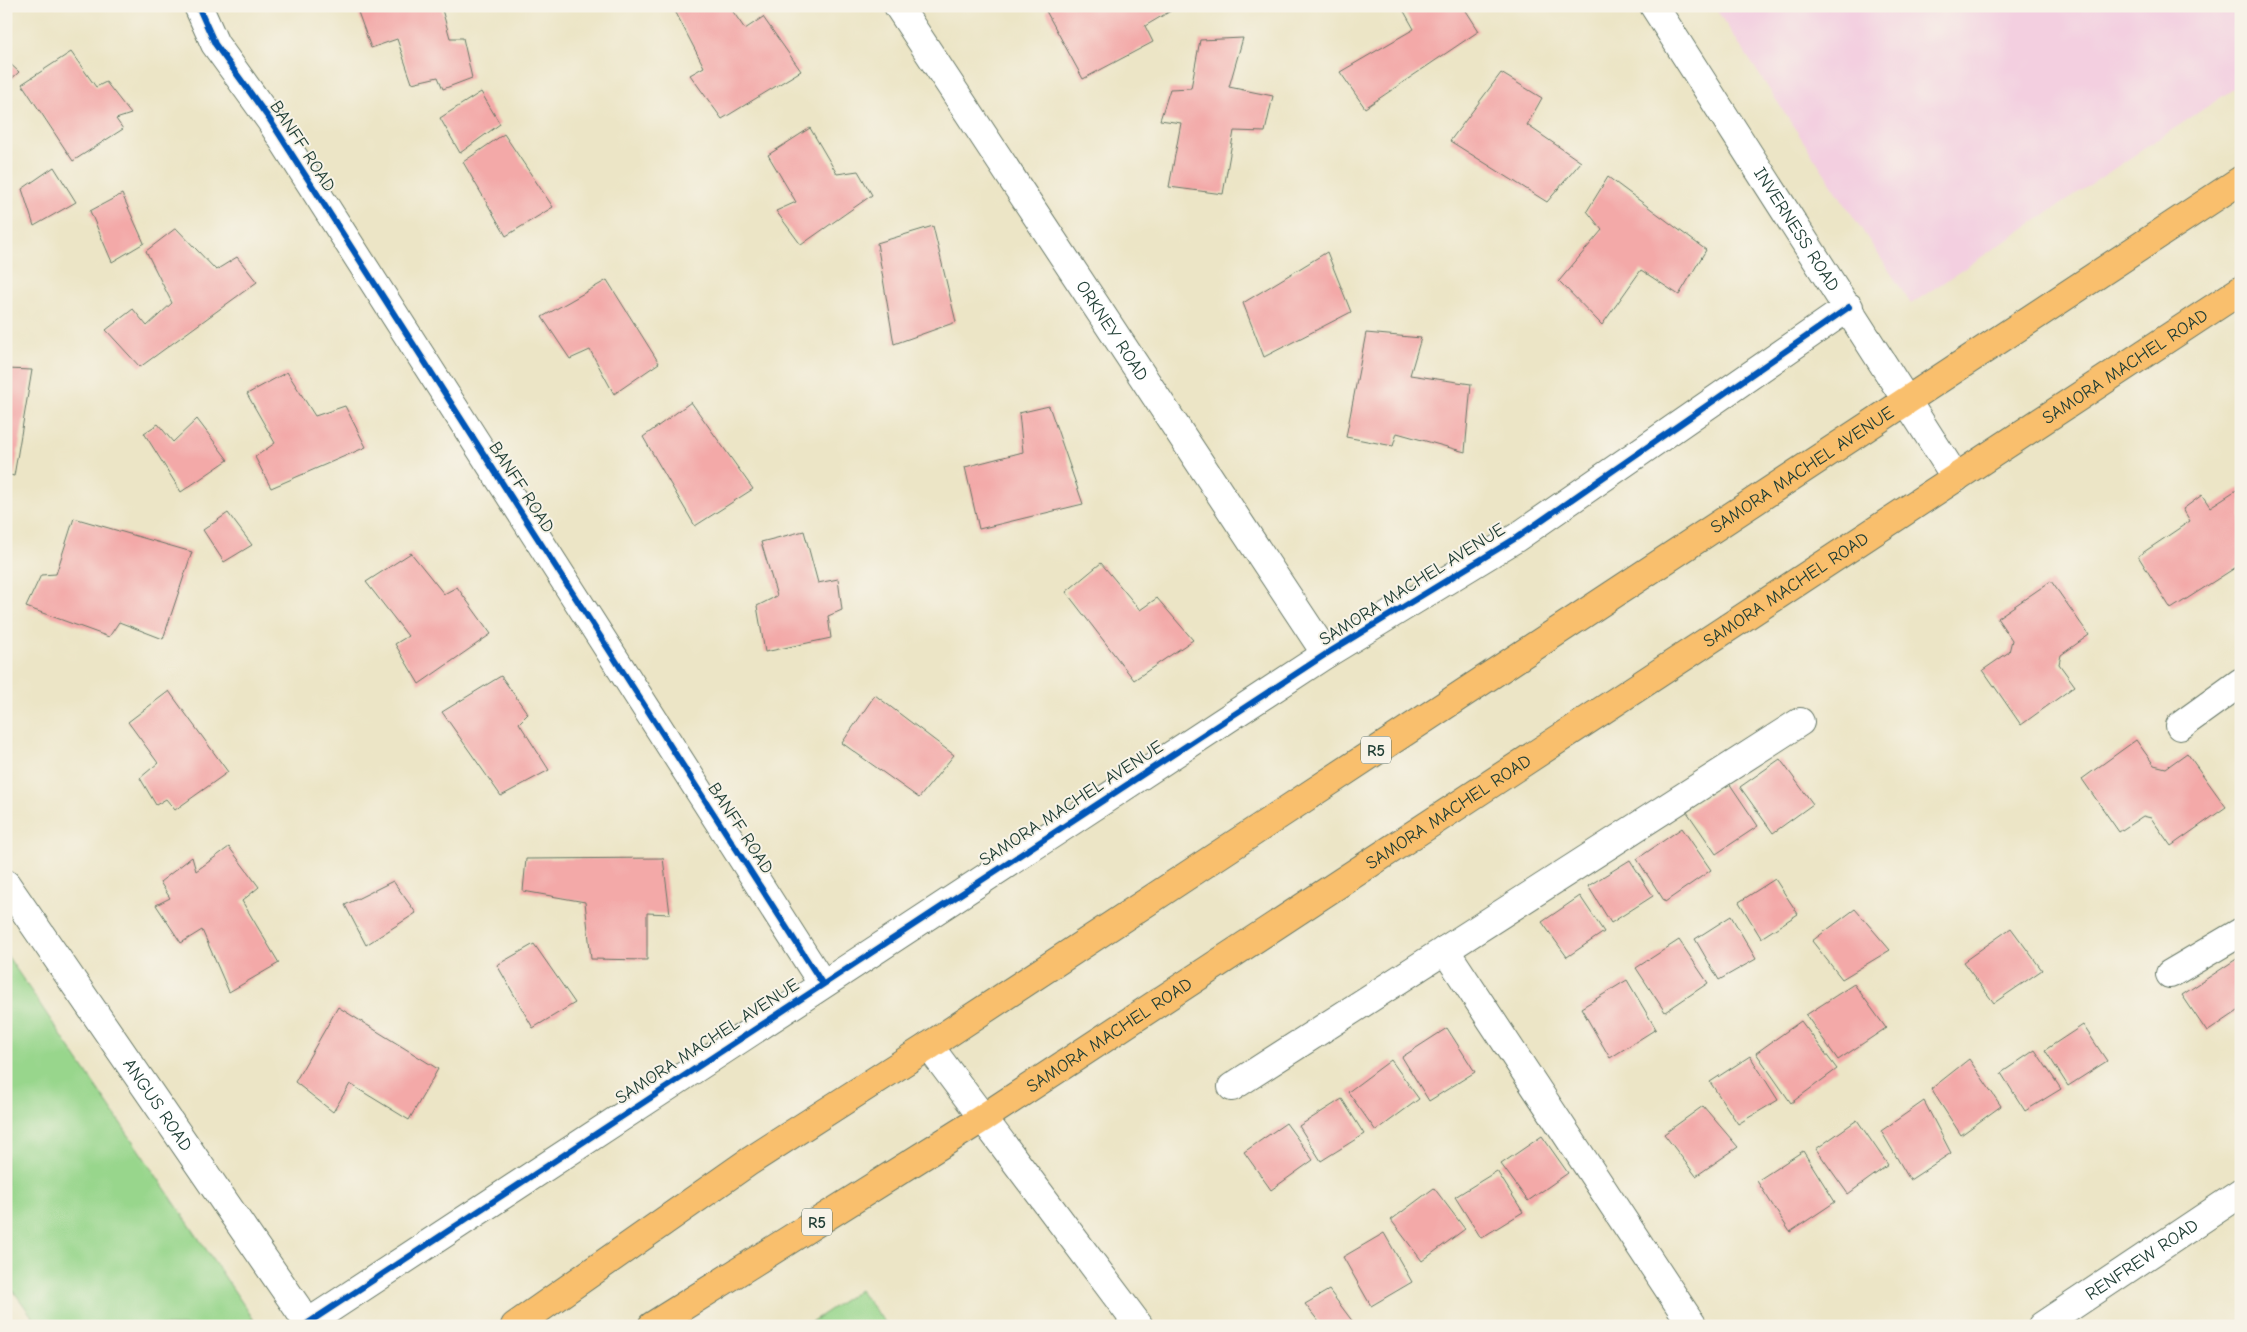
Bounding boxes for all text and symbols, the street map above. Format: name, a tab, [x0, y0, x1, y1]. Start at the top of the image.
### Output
street label: BANFF ROAD	[265, 97, 340, 196]
street label: INVERNESS ROAD	[1749, 164, 1844, 295]
street label: ORKNEY ROAD	[1071, 277, 1153, 385]
street label: SAMORA MACHEL ROAD	[2038, 305, 2212, 429]
street label: SAMORA MACHEL AVENUE	[1707, 402, 1898, 538]
street label: BANFF ROAD	[484, 438, 559, 537]
street label: SAMORA MACHEL AVENUE	[1316, 518, 1509, 650]
street label: SAMORA MACHEL ROAD	[1699, 528, 1873, 652]
street label: SAMORA MACHEL AVENUE	[975, 736, 1167, 871]
road number: R5	[1361, 736, 1391, 764]
street label: SAMORA MACHEL ROAD	[1362, 750, 1535, 874]
street label: BANFF ROAD	[703, 779, 778, 878]
street label: SAMORA MACHEL ROAD	[1023, 973, 1196, 1097]
street label: SAMORA MACHEL AVENUE	[611, 974, 803, 1109]
street label: ANGUS ROAD	[118, 1055, 197, 1155]
road number: R5	[802, 1208, 832, 1236]
street label: RENFREW ROAD	[2082, 1215, 2202, 1305]

